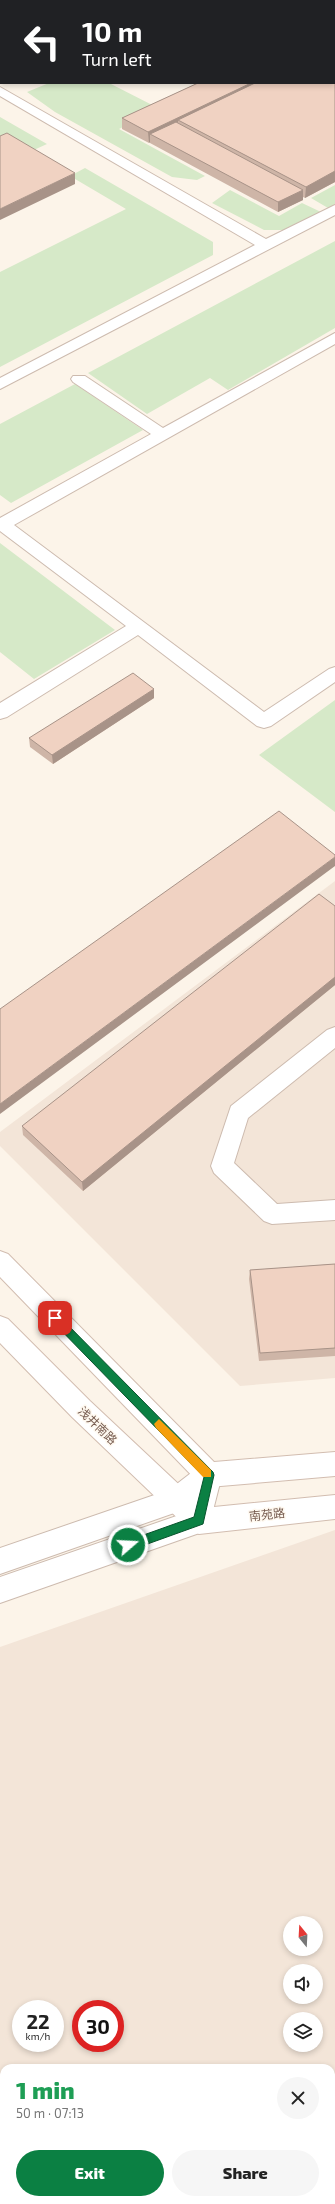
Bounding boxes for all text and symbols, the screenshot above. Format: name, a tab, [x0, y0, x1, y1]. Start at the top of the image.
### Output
text: 10 m	[82, 14, 142, 48]
icon: left	[16, 16, 68, 68]
text: Turn left	[82, 48, 152, 70]
pin	[38, 1301, 72, 1335]
icon: arrive	[44, 1307, 66, 1329]
street label: 浅井南路	[76, 1403, 120, 1447]
street label: 南苑路	[248, 1505, 286, 1523]
position arrow	[107, 1524, 149, 1566]
north arrow	[283, 1916, 323, 1956]
map controls	[283, 1916, 323, 2052]
button: sound	[283, 1964, 323, 2004]
speed limit sign: 30	[72, 2000, 124, 2052]
text: 22	[26, 2009, 50, 2033]
button: layers	[283, 2012, 323, 2052]
text: km/h	[26, 2030, 50, 2042]
text: 1 min	[16, 2075, 75, 2104]
button: close	[277, 2077, 319, 2119]
text: 50 m · 07:13	[16, 2105, 84, 2121]
button: Exit	[16, 2150, 164, 2196]
button: Share	[172, 2150, 319, 2196]

